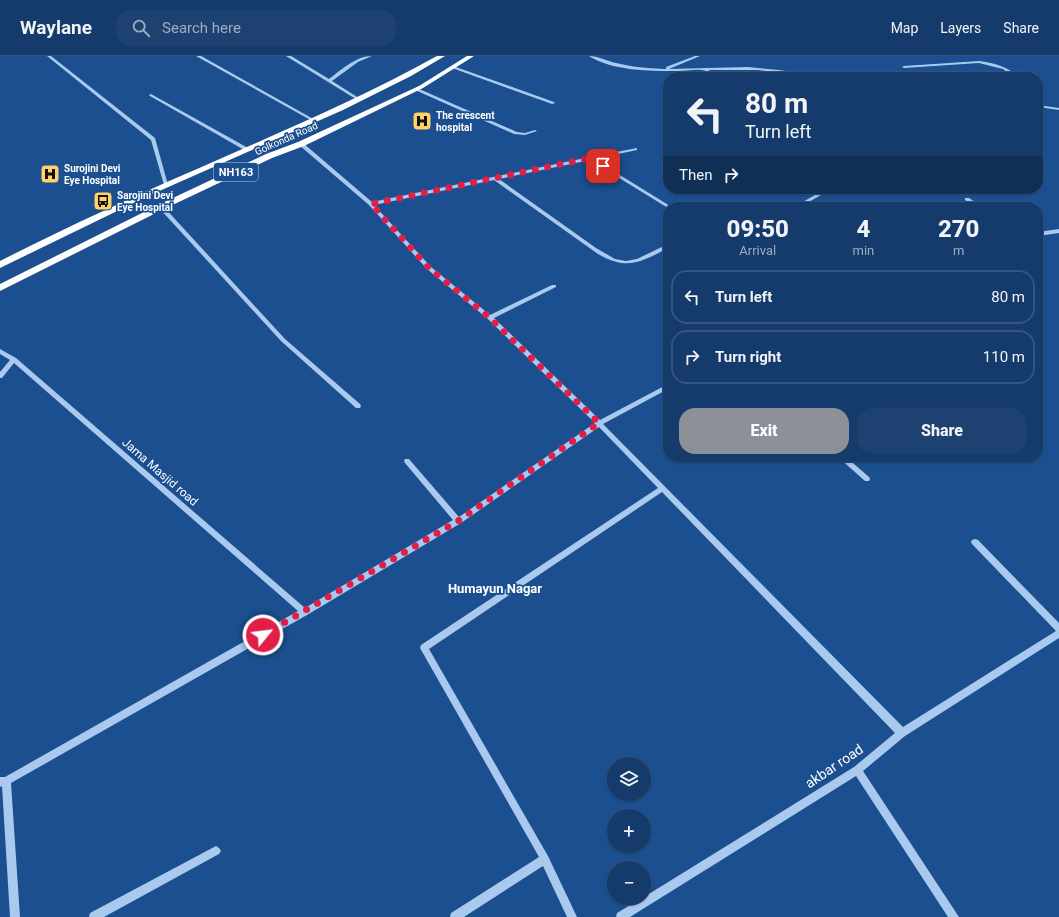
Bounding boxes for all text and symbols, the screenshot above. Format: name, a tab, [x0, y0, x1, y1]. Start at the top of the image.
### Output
search box	[116, 10, 396, 46]
text: Waylane	[20, 16, 92, 39]
icon: search	[130, 17, 152, 39]
text: Search here	[162, 19, 241, 37]
text: Map	[891, 20, 918, 36]
text: Layers	[940, 20, 981, 36]
text: Share	[1003, 20, 1039, 36]
text: 80 m	[745, 87, 808, 120]
icon: left	[679, 88, 731, 140]
hospital icon: The crescent hospital	[411, 110, 433, 132]
place label: The crescent hospital	[436, 110, 495, 133]
street label: Golkonda Road	[253, 120, 319, 157]
text: Turn left	[745, 121, 811, 142]
pin	[586, 149, 620, 183]
icon: arrive	[592, 155, 614, 177]
hospital icon: Surojini Devi Eye Hospital	[39, 163, 61, 185]
place label: Surojini Devi Eye Hospital	[64, 163, 121, 186]
road number: NH163	[214, 163, 258, 181]
icon: right	[720, 164, 742, 186]
text: Then	[679, 166, 712, 184]
bus stop icon: Sarojini Devi Eye Hospital	[92, 190, 114, 212]
place label: Sarojini Devi Eye Hospital	[117, 190, 174, 213]
text: 09:50	[727, 215, 789, 243]
text: 4	[856, 215, 870, 243]
text: 270	[938, 215, 979, 243]
text: Arrival	[739, 243, 776, 258]
text: min	[853, 243, 874, 258]
text: m	[953, 243, 964, 258]
icon: left	[681, 286, 703, 308]
text: Turn left	[715, 288, 772, 306]
text: 80 m	[991, 288, 1025, 306]
icon: right	[681, 346, 703, 368]
text: Turn right	[715, 348, 781, 366]
text: 110 m	[983, 348, 1025, 366]
button: Exit	[679, 408, 849, 454]
button: Share	[857, 408, 1027, 454]
street label: Jama Masjid road	[119, 435, 201, 509]
district label: Humayun Nagar	[448, 581, 542, 596]
position arrow	[242, 614, 284, 656]
street label: akbar road	[802, 741, 866, 791]
map controls	[607, 757, 651, 905]
button: layers	[607, 757, 651, 801]
button: +	[607, 809, 651, 853]
button: −	[607, 861, 651, 905]

